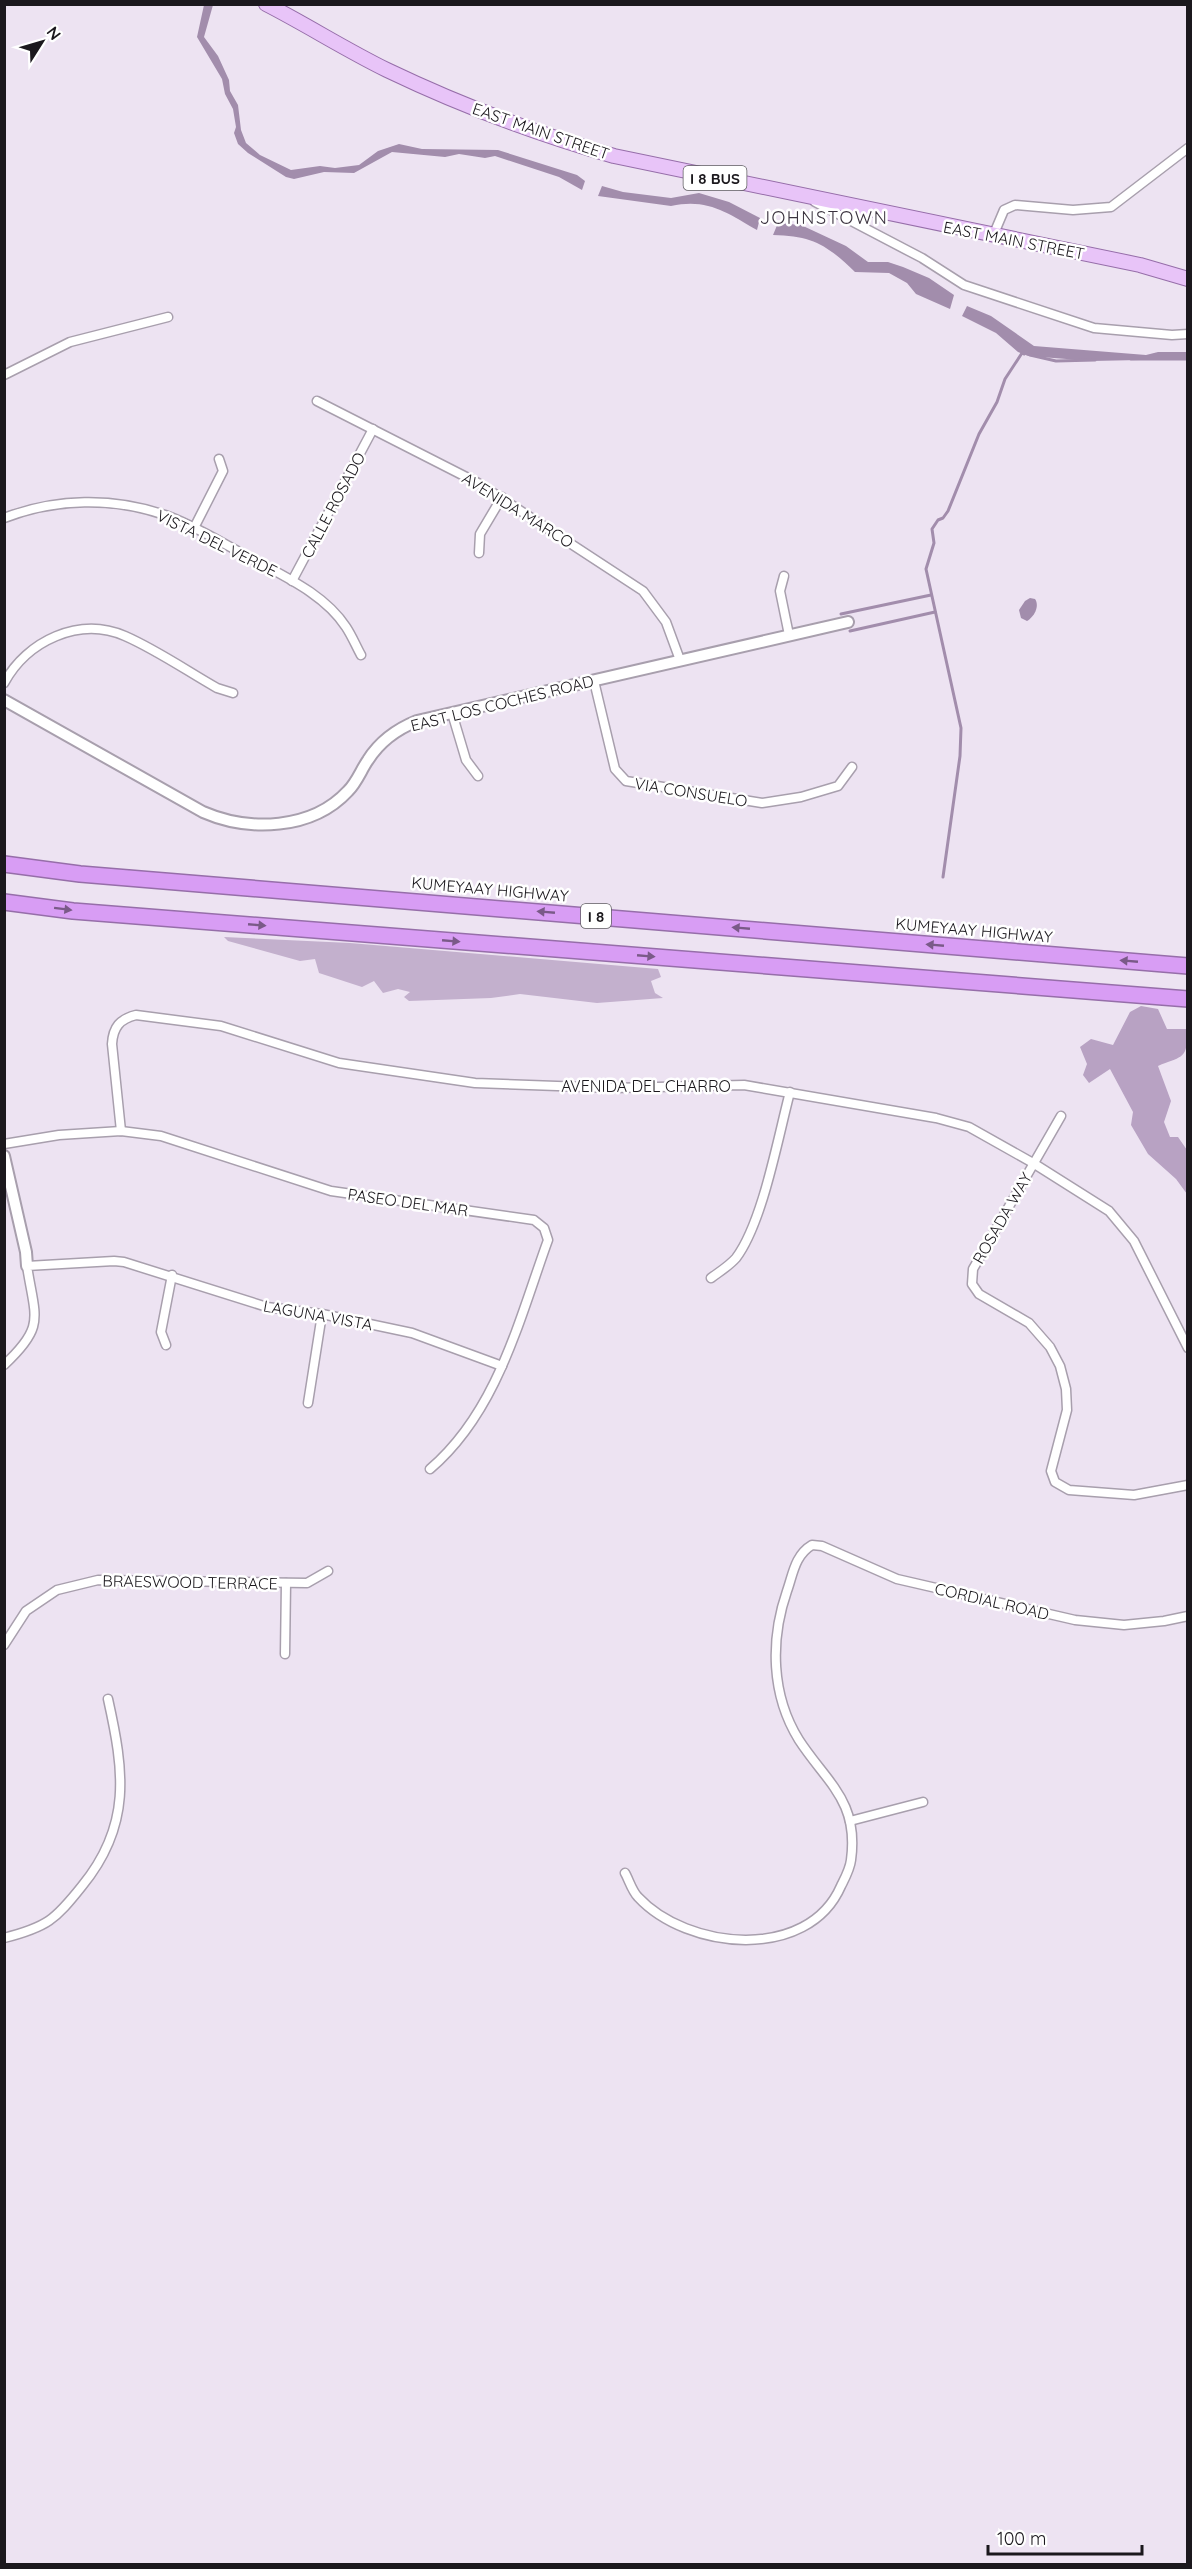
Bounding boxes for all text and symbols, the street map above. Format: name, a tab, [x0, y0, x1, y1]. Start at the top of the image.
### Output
north arrow	[12, 12, 72, 72]
text: N	[42, 22, 66, 44]
street label: EAST MAIN STREET	[470, 98, 612, 164]
road number: I 8 BUS	[684, 166, 746, 190]
district label: JOHNSTOWN	[760, 206, 888, 229]
street label: EAST MAIN STREET	[942, 217, 1087, 264]
street label: CALLE ROSADO	[297, 449, 369, 561]
street label: AVENIDA MARCO	[459, 468, 577, 552]
street label: VISTA DEL VERDE	[153, 505, 281, 581]
street label: EAST LOS COCHES ROAD	[408, 671, 596, 735]
street label: VIA CONSUELO	[633, 773, 749, 811]
street label: KUMEYAAY HIGHWAY	[411, 872, 569, 906]
road number: I 8	[581, 904, 611, 928]
one-way arrow	[53, 905, 72, 914]
one-way arrow	[537, 907, 556, 917]
street label: KUMEYAAY HIGHWAY	[895, 913, 1053, 947]
one-way arrow	[247, 920, 266, 930]
one-way arrow	[731, 923, 750, 933]
one-way arrow	[442, 936, 461, 945]
one-way arrow	[925, 940, 944, 950]
one-way arrow	[636, 951, 655, 961]
one-way arrow	[1120, 956, 1139, 966]
street label: AVENIDA DEL CHARRO	[561, 1076, 731, 1096]
street label: ROSADA WAY	[968, 1169, 1036, 1267]
street label: PASEO DEL MAR	[346, 1184, 470, 1220]
street label: LAGUNA VISTA	[262, 1296, 374, 1334]
street label: BRAESWOOD TERRACE	[102, 1570, 278, 1594]
street label: CORDIAL ROAD	[933, 1578, 1051, 1624]
scale bar	[988, 2518, 1142, 2556]
text: 100 m	[997, 2527, 1046, 2550]

